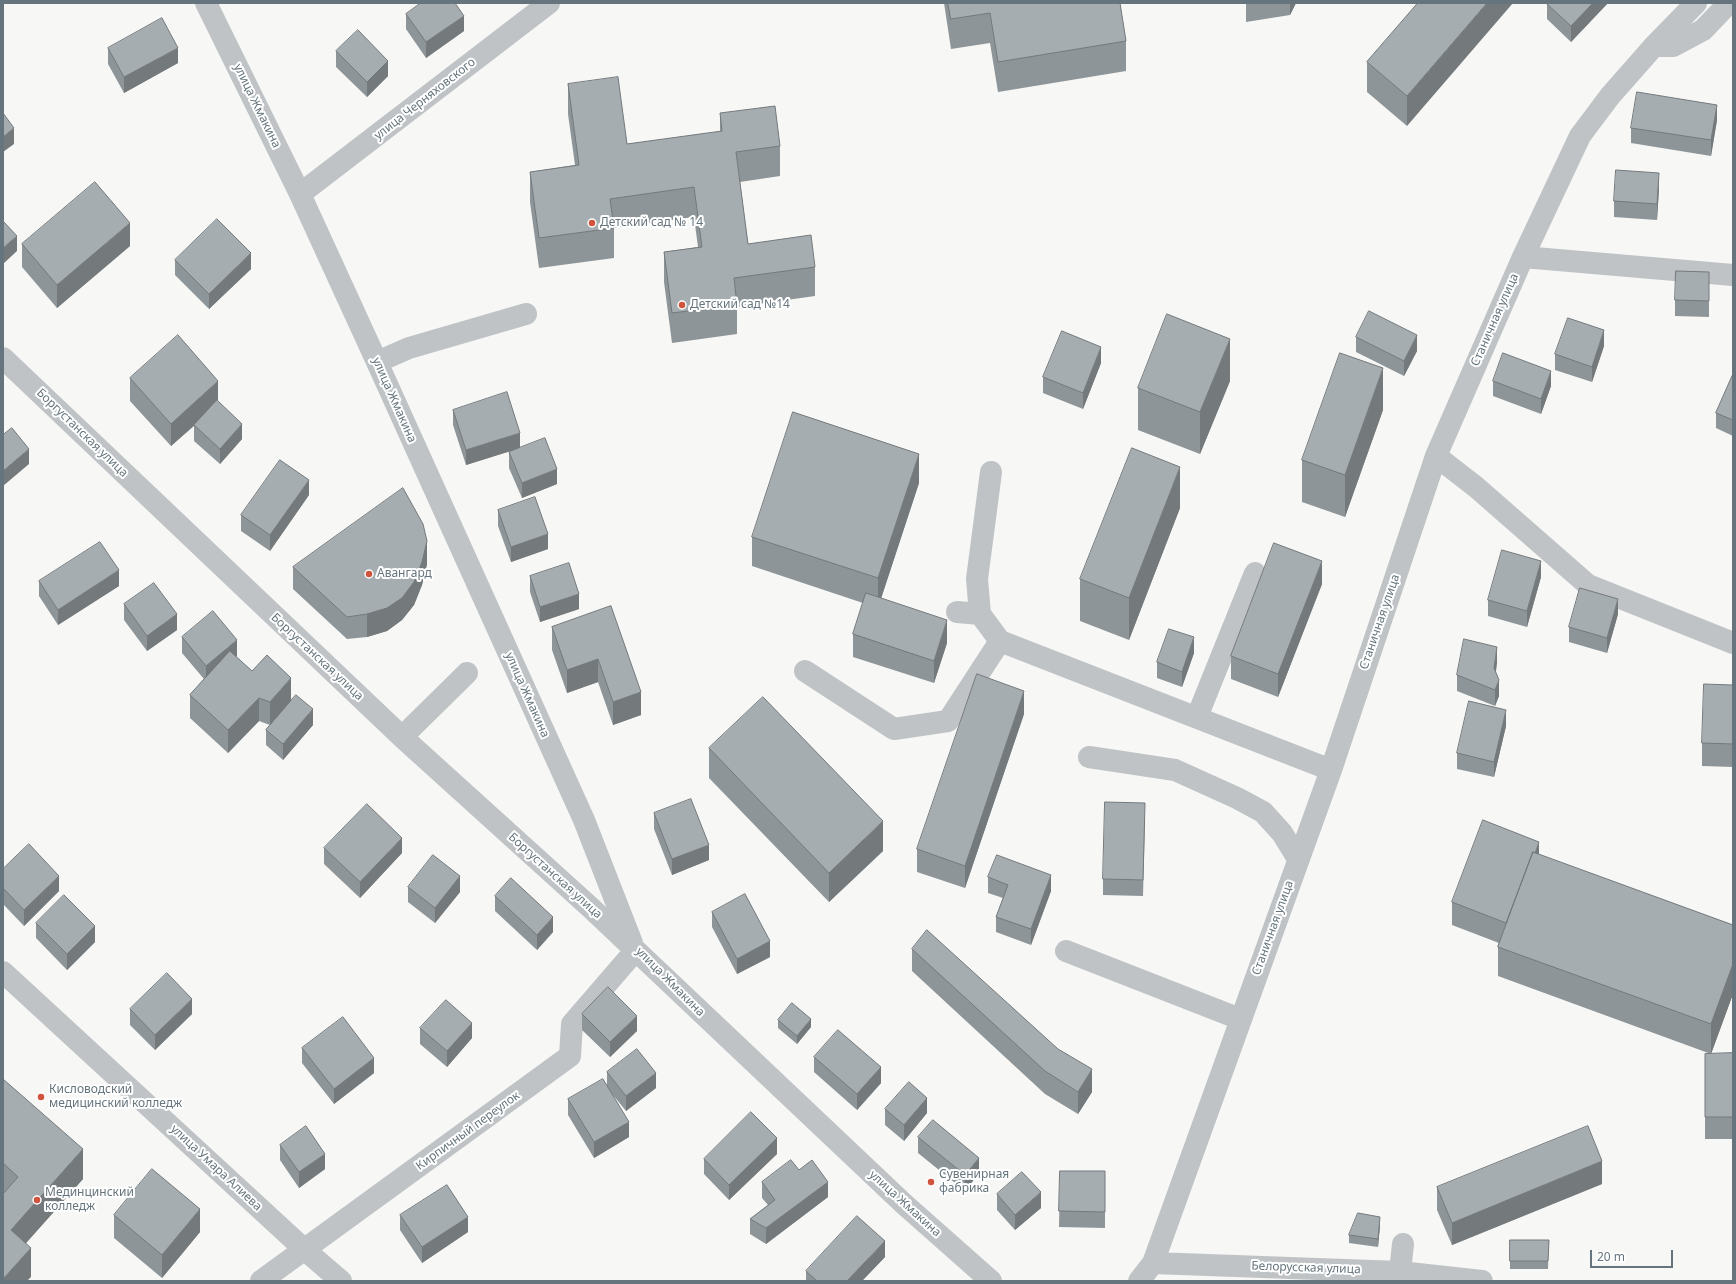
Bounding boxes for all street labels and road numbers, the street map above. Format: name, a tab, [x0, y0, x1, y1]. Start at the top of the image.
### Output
street label: улица Черняховского	[371, 55, 479, 143]
street label: улица Жмакина	[230, 62, 284, 150]
street label: Станичная улица	[1468, 271, 1522, 369]
street label: улица Жмакина	[369, 355, 419, 445]
street label: Боргустанская улица	[33, 386, 131, 480]
street label: Станичная улица	[1357, 572, 1403, 672]
street label: Боргустанская улица	[268, 610, 366, 704]
street label: улица Жмакина	[502, 650, 552, 740]
street label: Боргустанская улица	[505, 830, 605, 922]
street label: Станичная улица	[1249, 879, 1297, 977]
street label: улица Жмакина	[632, 944, 708, 1020]
street label: Кирпичный переулок	[413, 1089, 523, 1173]
street label: улица Умара Алиева	[167, 1122, 265, 1214]
street label: улица Жмакина	[866, 1168, 944, 1240]
street label: Белорусская улица	[1251, 1259, 1361, 1277]

